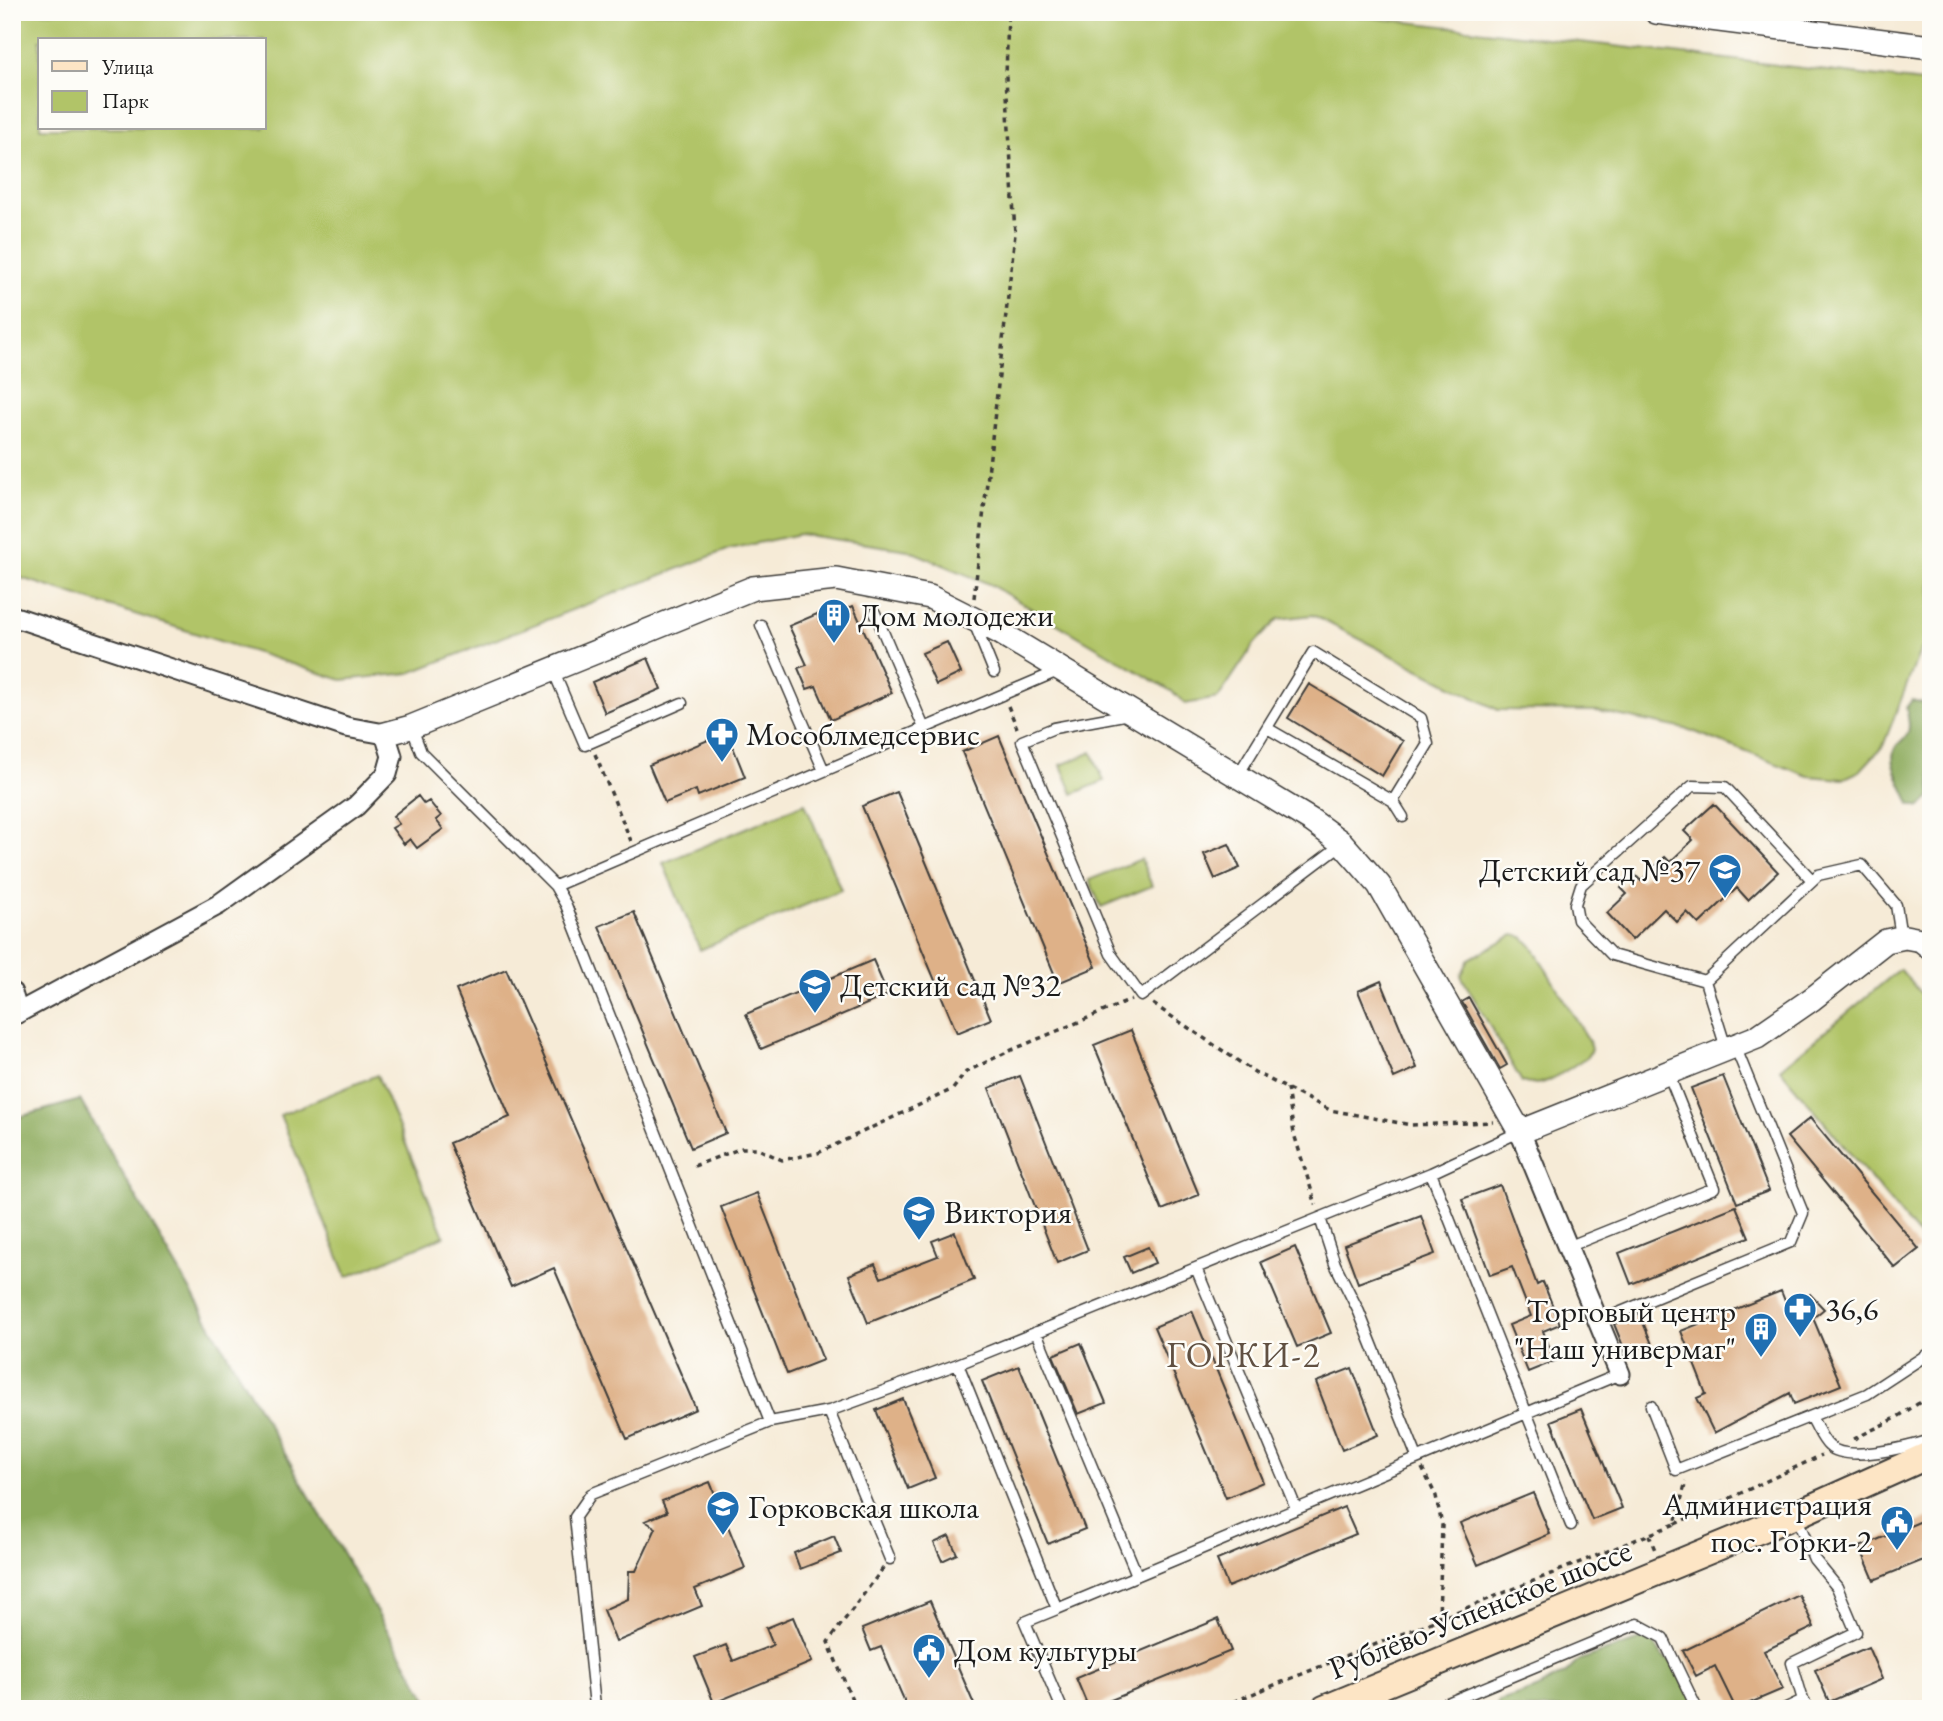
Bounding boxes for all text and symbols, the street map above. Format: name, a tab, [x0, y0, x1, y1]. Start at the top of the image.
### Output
legend	[38, 38, 266, 130]
text: Улица	[101, 53, 154, 80]
text: Парк	[102, 87, 149, 114]
place label: Дом молодежи	[858, 594, 1054, 636]
building icon: Дом молодежи	[815, 596, 853, 645]
place label: Мособлмедсервис	[746, 713, 980, 755]
pharmacy icon: Мособлмедсервис	[703, 715, 741, 764]
place label: Детский сад №37	[1479, 849, 1701, 891]
school or university icon: Детский сад №37	[1706, 851, 1744, 900]
place label: Детский сад №32	[840, 964, 1062, 1006]
school or university icon: Детский сад №32	[796, 966, 834, 1015]
place label: Виктория	[944, 1191, 1072, 1233]
school or university icon: Виктория	[900, 1193, 938, 1242]
place label: 36,6	[1825, 1288, 1878, 1330]
place label: Торговый центр "Наш универмаг"	[1514, 1290, 1736, 1369]
pharmacy icon: 36,6	[1781, 1290, 1819, 1339]
building icon: Торговый центр "Наш универмаг"	[1742, 1310, 1780, 1359]
district label: ГОРКИ-2	[1166, 1332, 1322, 1377]
place label: Администрация пос. Горки-2	[1661, 1483, 1873, 1562]
place label: Горковская школа	[748, 1486, 979, 1528]
school or university icon: Горковская школа	[704, 1488, 742, 1537]
public building icon: Администрация пос. Горки-2	[1878, 1503, 1916, 1552]
street label: Рублёво-Успенское шоссе	[1322, 1529, 1638, 1689]
place label: Дом культуры	[954, 1629, 1137, 1671]
public building icon: Дом культуры	[910, 1631, 948, 1680]

